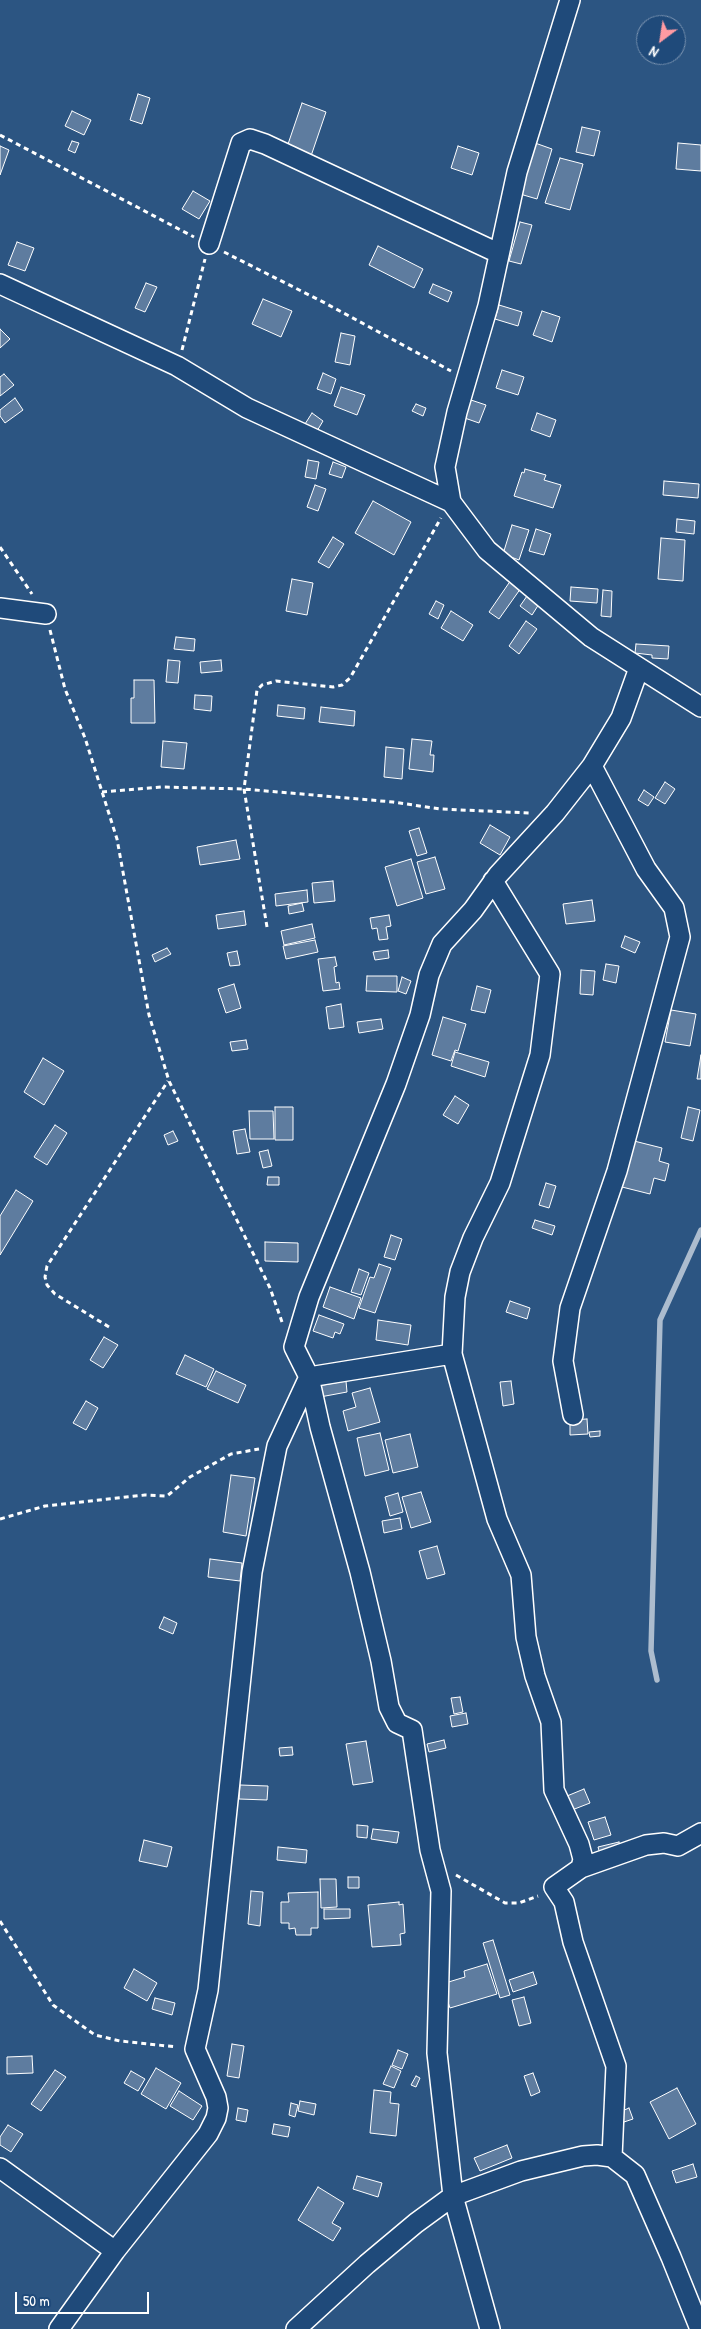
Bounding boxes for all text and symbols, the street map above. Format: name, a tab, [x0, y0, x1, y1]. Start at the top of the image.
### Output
north arrow	[636, 15, 686, 65]
text: N	[645, 42, 662, 62]
scale bar	[18, 2282, 151, 2314]
text: 50 m	[23, 2290, 50, 2311]

